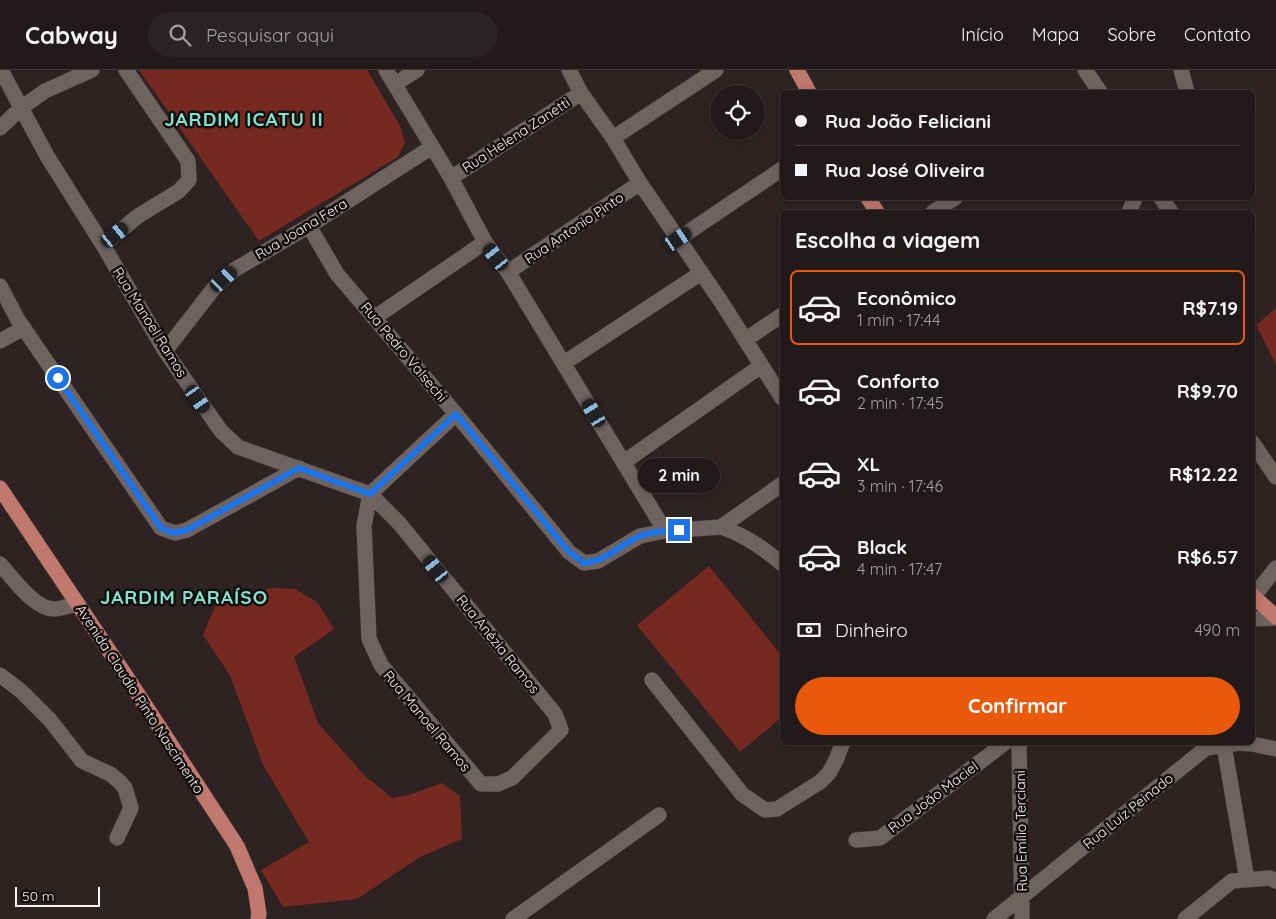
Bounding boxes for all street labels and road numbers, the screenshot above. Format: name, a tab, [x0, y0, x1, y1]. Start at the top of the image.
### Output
street label: Rua Helena Zanetti	[459, 93, 573, 177]
street label: Rua Antonio Pinto	[521, 188, 627, 268]
street label: Rua Joana Fera	[252, 194, 350, 264]
street label: Rua Manoel Ramos	[109, 263, 191, 381]
street label: Rua Pedro Valsechi	[357, 298, 451, 406]
street label: Rua Anézia Ramos	[453, 591, 543, 697]
street label: Avenida Claudio Pinto Nascimento	[72, 601, 208, 797]
street label: Rua Manoel Ramos	[379, 667, 475, 775]
street label: Rua João Maciel	[884, 757, 982, 837]
street label: Rua Luíz Peinado	[1079, 769, 1177, 853]
street label: Rua Emílio Terciani	[1011, 770, 1031, 892]

